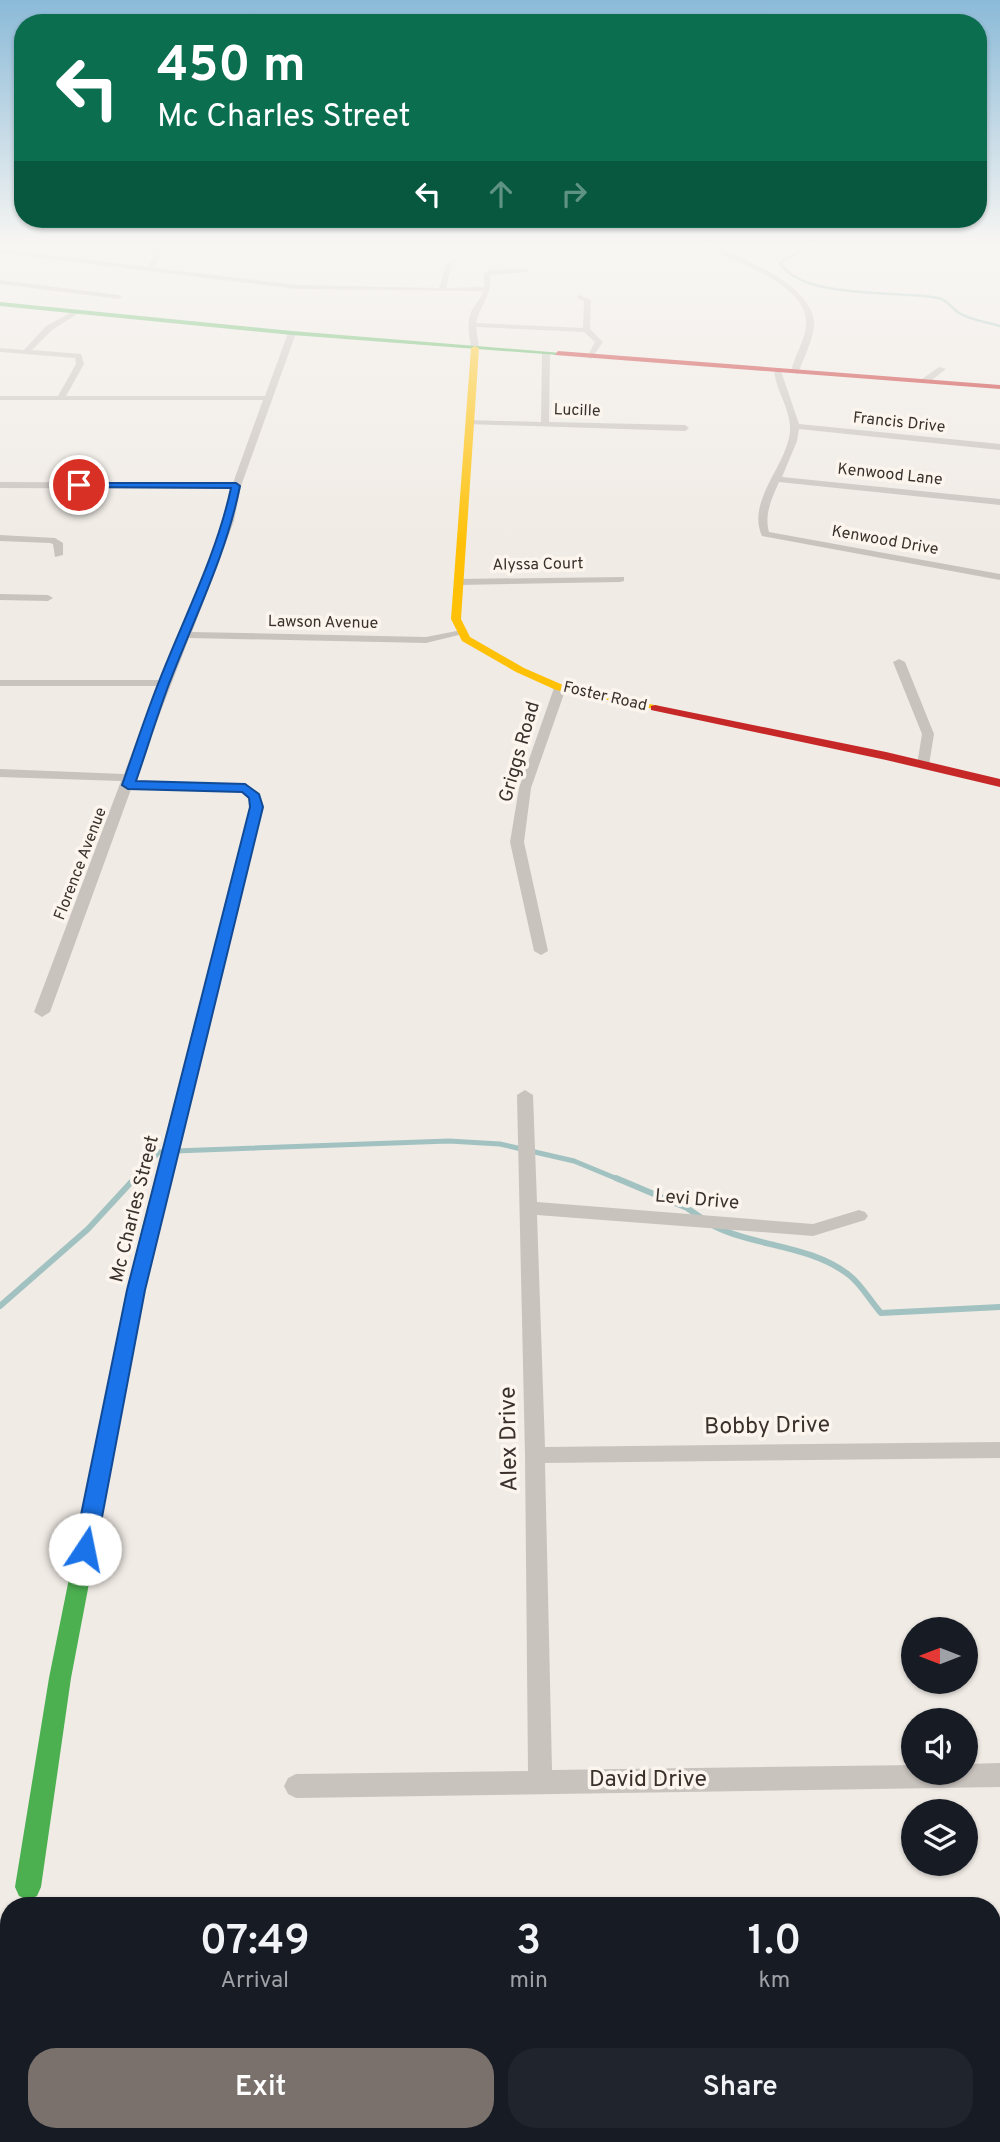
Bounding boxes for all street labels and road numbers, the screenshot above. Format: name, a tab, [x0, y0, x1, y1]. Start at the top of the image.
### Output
street label: Lucille	[553, 400, 601, 422]
street label: Francis Drive	[852, 408, 946, 438]
street label: Kenwood Lane	[836, 460, 944, 490]
street label: Kenwood Drive	[830, 522, 940, 560]
street label: Alyssa Court	[492, 554, 584, 576]
street label: Lawson Avenue	[268, 612, 378, 634]
street label: Foster Road	[561, 678, 649, 716]
street label: Griggs Road	[494, 699, 546, 805]
street label: Florence Avenue	[50, 805, 112, 923]
street label: Mc Charles Street	[105, 1133, 165, 1285]
street label: Levi Drive	[654, 1184, 740, 1216]
street label: Alex Drive	[495, 1386, 525, 1492]
street label: Bobby Drive	[704, 1411, 830, 1443]
street label: David Drive	[589, 1766, 707, 1795]

